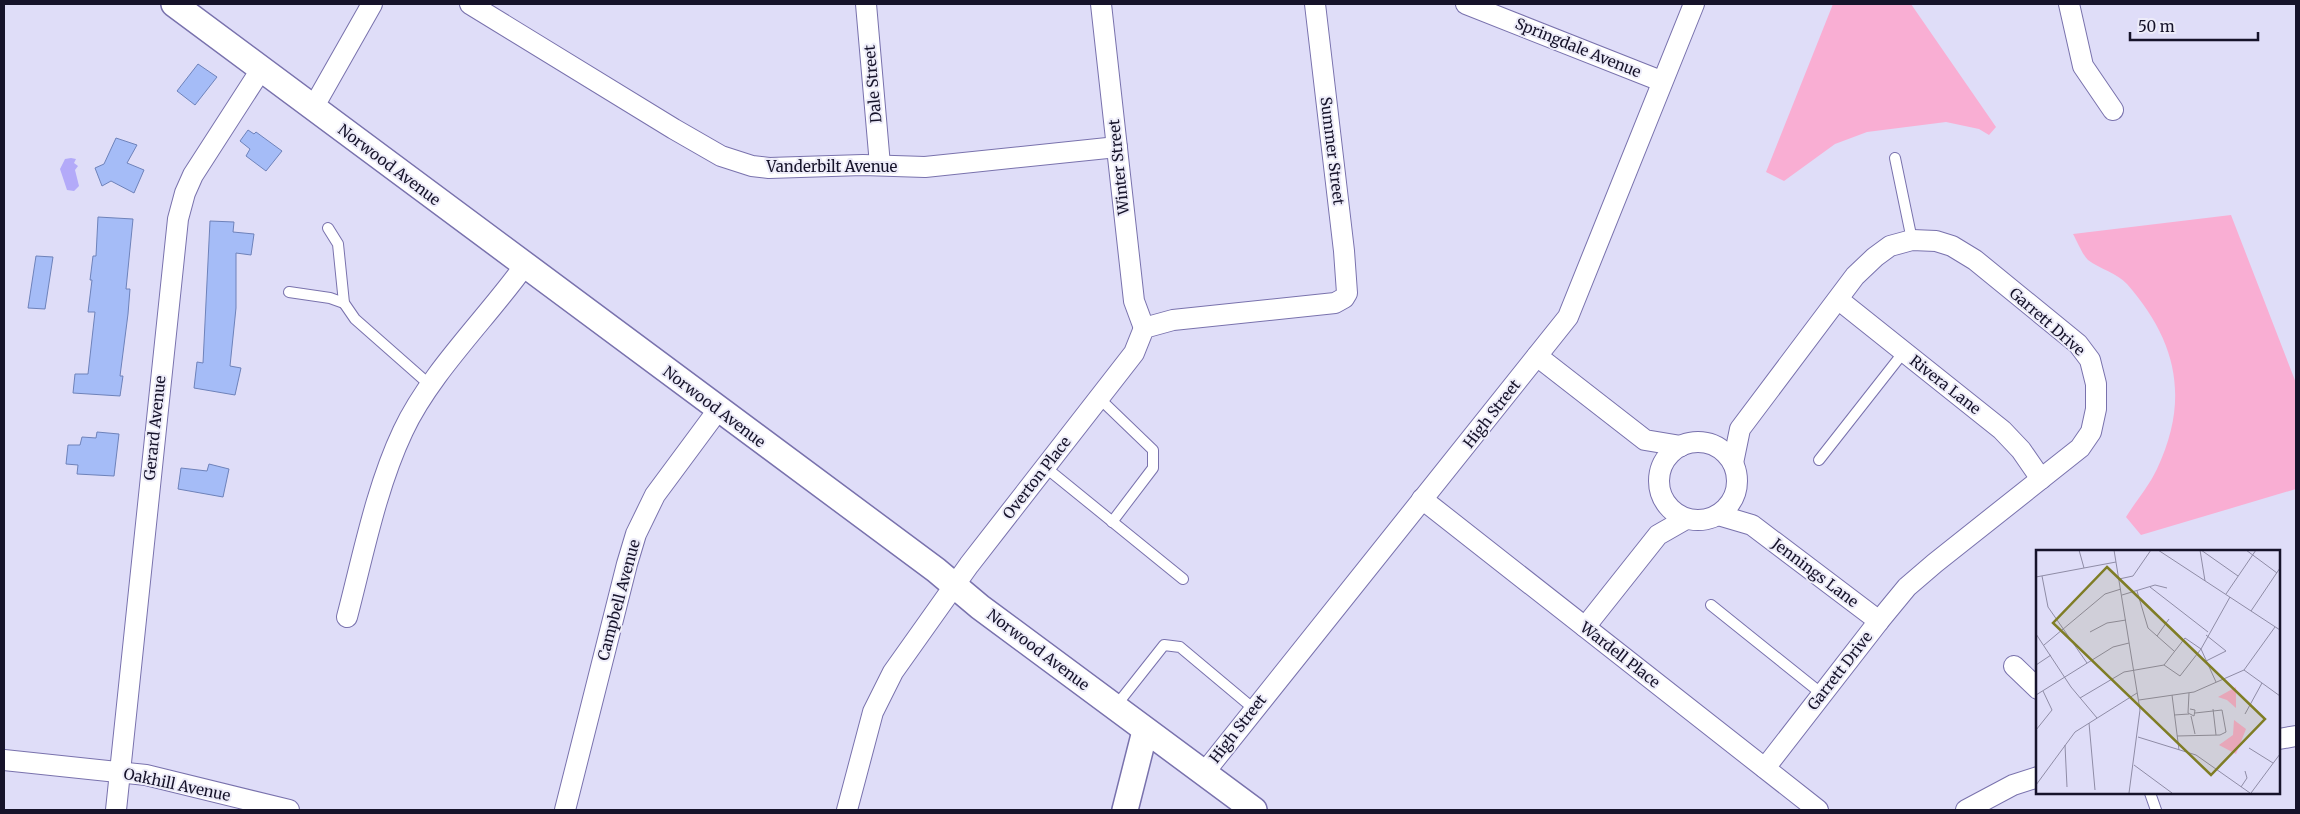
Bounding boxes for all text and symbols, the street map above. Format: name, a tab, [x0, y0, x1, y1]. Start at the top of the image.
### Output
scale bar	[2130, 10, 2258, 42]
street label: Springdale Avenue	[1512, 14, 1644, 82]
text: 50 m	[2138, 17, 2175, 36]
street label: Dale Street	[860, 44, 885, 124]
street label: Summer Street	[1316, 96, 1349, 206]
street label: Winter Street	[1104, 118, 1133, 217]
street label: Norwood Avenue	[334, 120, 444, 209]
street label: Vanderbilt Avenue	[766, 157, 898, 176]
street label: Garrett Drive	[2006, 284, 2089, 360]
street label: Rivera Lane	[1906, 351, 1985, 418]
street label: Norwood Avenue	[659, 362, 769, 451]
street label: Gerard Avenue	[140, 374, 169, 481]
street label: High Street	[1459, 375, 1524, 452]
street label: Overton Place	[999, 433, 1075, 523]
street label: Jennings Lane	[1768, 533, 1862, 611]
street label: Campbell Avenue	[593, 537, 644, 662]
inset map	[2036, 550, 2280, 794]
street label: Norwood Avenue	[983, 605, 1093, 694]
street label: Wardell Place	[1576, 617, 1664, 692]
street label: Garrett Drive	[1803, 628, 1876, 714]
street label: High Street	[1205, 690, 1270, 767]
street label: Oakhill Avenue	[122, 764, 232, 805]

